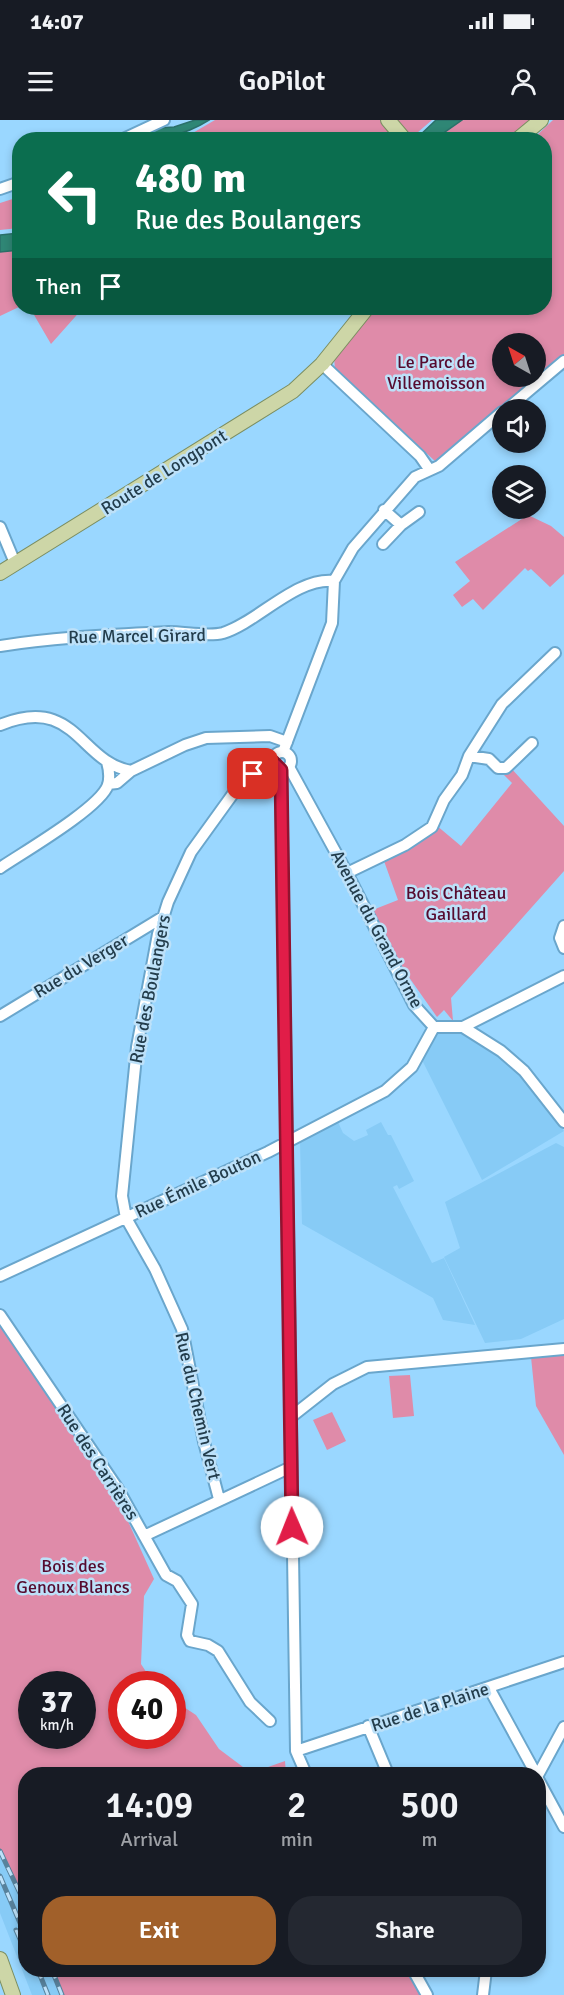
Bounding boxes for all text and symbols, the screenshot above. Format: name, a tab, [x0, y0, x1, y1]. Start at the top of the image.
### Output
text: 14:07	[30, 8, 84, 35]
icon: menu	[24, 65, 57, 98]
text: GoPilot	[239, 65, 325, 98]
icon: person	[507, 65, 540, 98]
text: 480 m	[135, 153, 246, 204]
icon: left	[36, 156, 114, 234]
text: Rue des Boulangers	[135, 204, 361, 237]
icon: arrive	[94, 270, 127, 303]
text: Then	[36, 273, 82, 300]
north arrow	[492, 333, 546, 387]
map controls	[492, 333, 546, 519]
park label: Le Parc de Villemoisson	[387, 351, 485, 394]
button: sound	[492, 399, 546, 453]
street label: Route de Longpont	[97, 425, 231, 519]
button: layers	[492, 465, 546, 519]
street label: Rue Marcel Girard	[68, 624, 206, 648]
pin	[227, 748, 278, 799]
icon: arrive	[236, 757, 269, 790]
street label: Avenue du Grand Orme	[326, 846, 428, 1012]
park label: Bois Château Gaillard	[406, 882, 506, 925]
street label: Rue des Boulangers	[125, 913, 175, 1065]
street label: Rue du Verger	[30, 929, 133, 1003]
street label: Rue Émile Bouton	[132, 1145, 264, 1223]
street label: Rue du Chemin Vert	[170, 1330, 226, 1482]
street label: Rue des Carrières	[52, 1400, 144, 1524]
position arrow	[260, 1495, 324, 1559]
park label: Bois des Genoux Blancs	[16, 1555, 130, 1598]
speed limit sign: 40	[108, 1671, 186, 1749]
street label: Rue de la Plaine	[368, 1678, 492, 1736]
text: 37	[41, 1684, 73, 1721]
text: km/h	[40, 1716, 74, 1734]
text: 14:09	[105, 1783, 193, 1828]
text: 2	[287, 1783, 307, 1828]
text: 500	[400, 1783, 459, 1828]
text: Arrival	[121, 1827, 178, 1852]
text: min	[281, 1827, 313, 1852]
text: m	[421, 1827, 437, 1852]
button: Exit	[42, 1896, 276, 1965]
button: Share	[288, 1896, 522, 1965]

